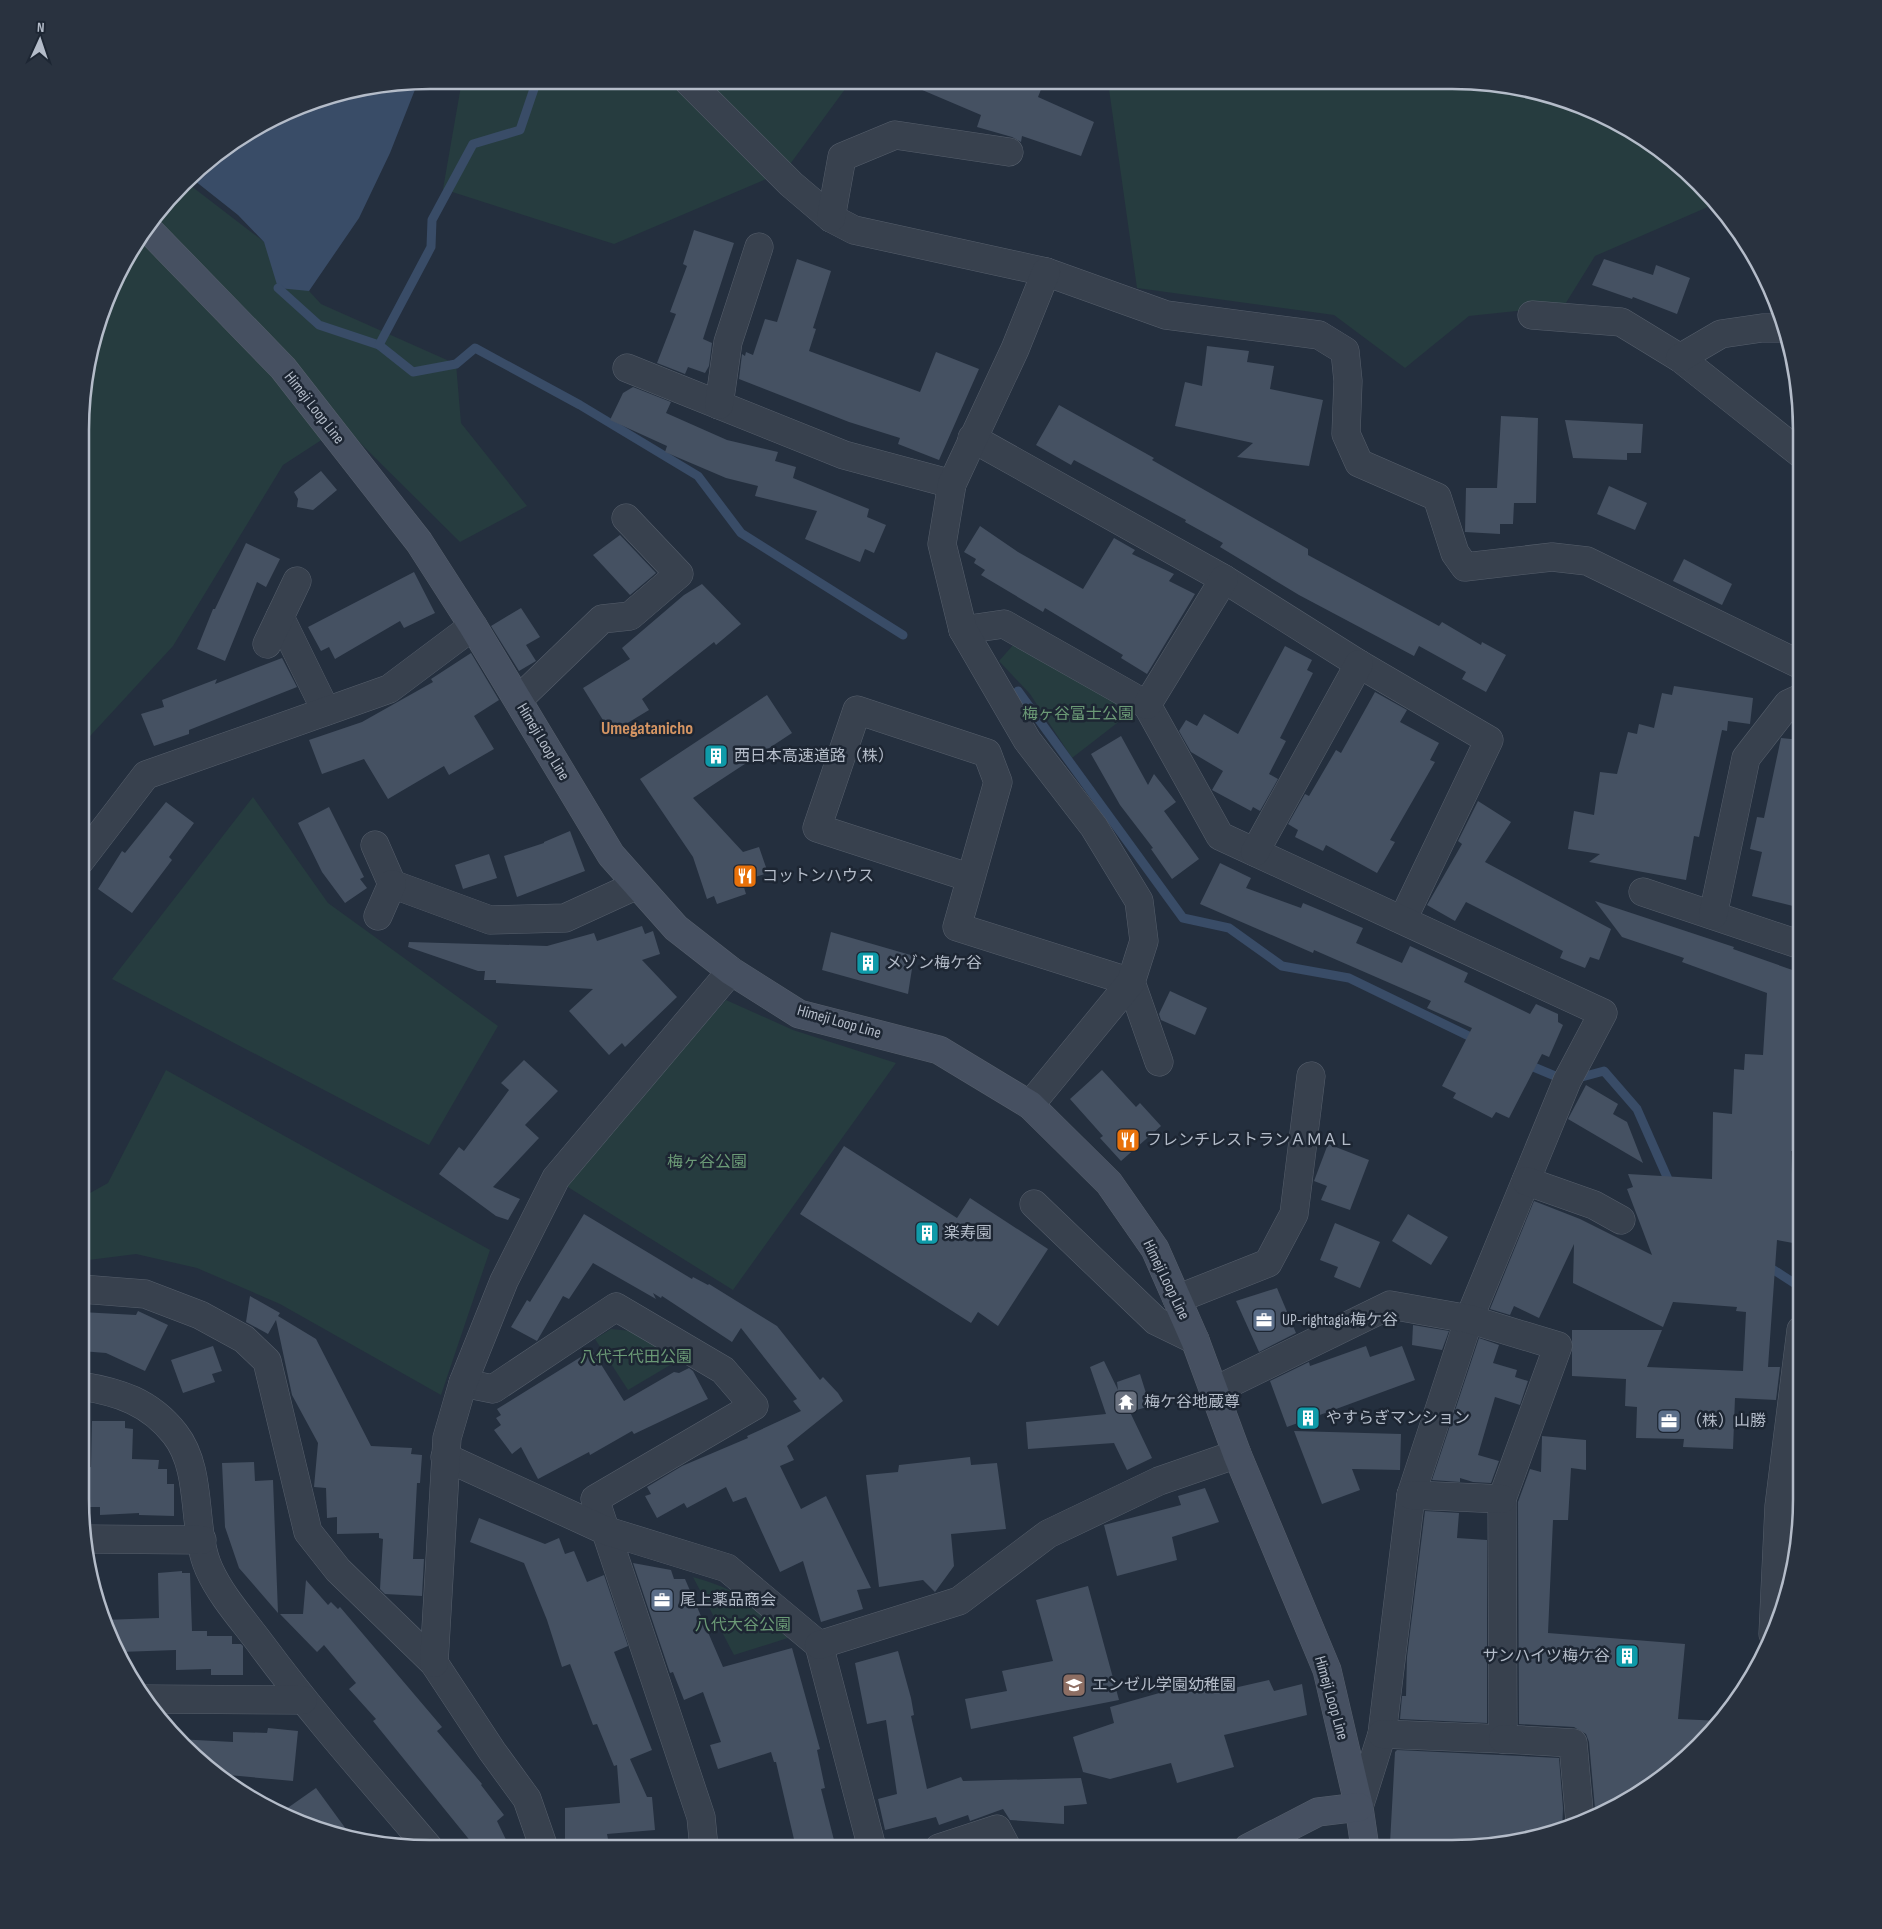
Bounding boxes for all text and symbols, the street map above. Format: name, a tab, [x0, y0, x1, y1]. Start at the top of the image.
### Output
north arrow	[15, 15, 65, 65]
text: N	[36, 19, 45, 36]
street label: Himeji Loop Line	[280, 368, 348, 448]
street label: Himeji Loop Line	[513, 700, 573, 784]
park label: 梅ヶ谷富士公園	[1022, 705, 1134, 724]
district label: Umegatanicho	[601, 718, 693, 739]
building icon: 西日本高速道路（株）	[703, 743, 729, 769]
place label: 西日本高速道路（株）	[734, 747, 894, 766]
restaurant icon: コットンハウス	[732, 863, 758, 889]
place label: コットンハウス	[762, 867, 874, 886]
building icon: メゾン梅ケ谷	[855, 950, 881, 976]
place label: メゾン梅ケ谷	[886, 954, 982, 973]
street label: Himeji Loop Line	[795, 1001, 883, 1043]
restaurant icon: フレンチレストランＡＭＡＬ	[1115, 1127, 1141, 1153]
place label: フレンチレストランＡＭＡＬ	[1146, 1131, 1354, 1150]
park label: 梅ヶ谷公園	[667, 1153, 747, 1172]
building icon: 楽寿園	[914, 1220, 940, 1246]
place label: 楽寿園	[944, 1224, 992, 1243]
street label: Himeji Loop Line	[1138, 1237, 1194, 1323]
office icon: UP-rightagia梅ケ谷	[1251, 1307, 1277, 1333]
place label: UP-rightagia梅ケ谷	[1282, 1311, 1398, 1330]
park label: 八代千代田公園	[580, 1348, 692, 1367]
temple icon: 梅ケ谷地蔵尊	[1113, 1389, 1139, 1415]
place label: 梅ケ谷地蔵尊	[1144, 1393, 1240, 1412]
building icon: やすらぎマンション	[1295, 1405, 1321, 1431]
office icon: （株）山勝	[1656, 1408, 1682, 1434]
place label: やすらぎマンション	[1326, 1409, 1470, 1428]
place label: （株）山勝	[1686, 1412, 1766, 1431]
office icon: 尾上薬品商会	[649, 1587, 675, 1613]
place label: 尾上薬品商会	[680, 1591, 776, 1610]
park label: 八代大谷公園	[695, 1616, 791, 1635]
building icon: サンハイツ梅ケ谷	[1614, 1643, 1640, 1669]
place label: サンハイツ梅ケ谷	[1482, 1647, 1610, 1666]
street label: Himeji Loop Line	[1310, 1654, 1352, 1742]
school or university icon: エンゼル学園幼稚園	[1061, 1672, 1087, 1698]
place label: エンゼル学園幼稚園	[1092, 1676, 1236, 1695]

